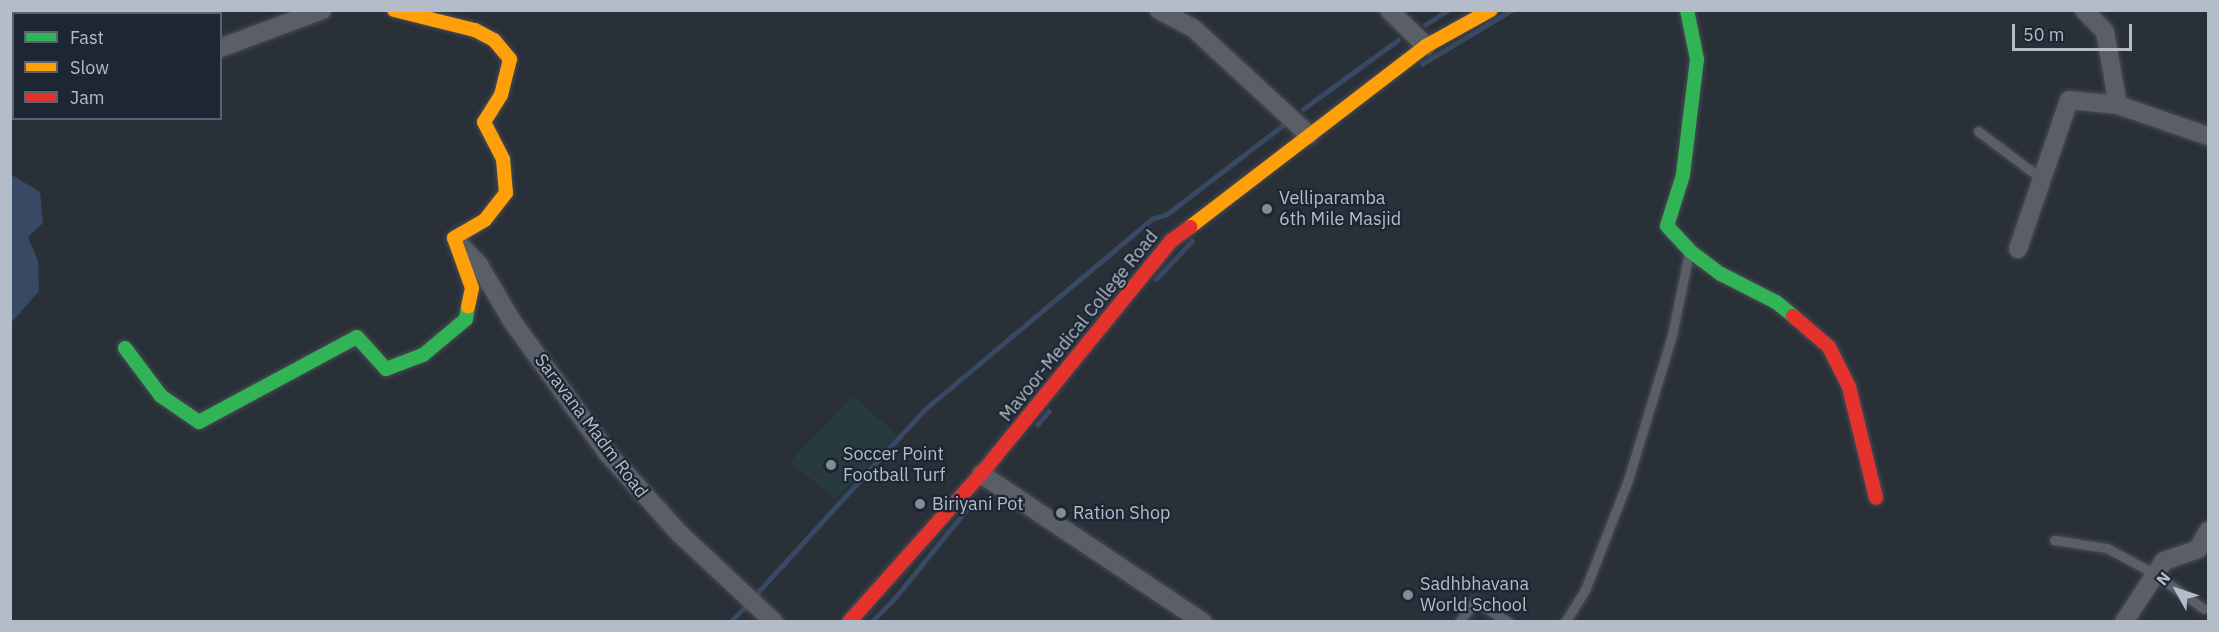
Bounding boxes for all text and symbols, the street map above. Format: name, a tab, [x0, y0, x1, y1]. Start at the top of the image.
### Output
legend	[12, 12, 222, 120]
scale bar	[2015, 12, 2135, 50]
text: 50 m	[2023, 23, 2065, 46]
text: Fast	[70, 26, 104, 49]
text: Slow	[70, 56, 109, 79]
text: Jam	[70, 86, 105, 109]
place label: Velliparamba 6th Mile Masjid	[1279, 188, 1401, 230]
marker: Velliparamba 6th Mile Masjid	[1260, 202, 1274, 216]
street label: Mavoor-Medical College Road	[995, 226, 1163, 426]
street label: Saravana Madm Road	[530, 350, 652, 502]
place label: Soccer Point Football Turf	[843, 444, 945, 486]
marker: Soccer Point Football Turf	[824, 458, 838, 472]
place label: Biriyani Pot	[932, 493, 1024, 515]
marker: Biriyani Pot	[913, 497, 927, 511]
place label: Ration Shop	[1073, 502, 1171, 524]
marker: Ration Shop	[1054, 506, 1068, 520]
north arrow	[2147, 560, 2207, 620]
text: N	[2152, 568, 2175, 589]
place label: Sadhbhavana World School	[1420, 574, 1529, 616]
marker: Sadhbhavana World School	[1401, 588, 1415, 602]

